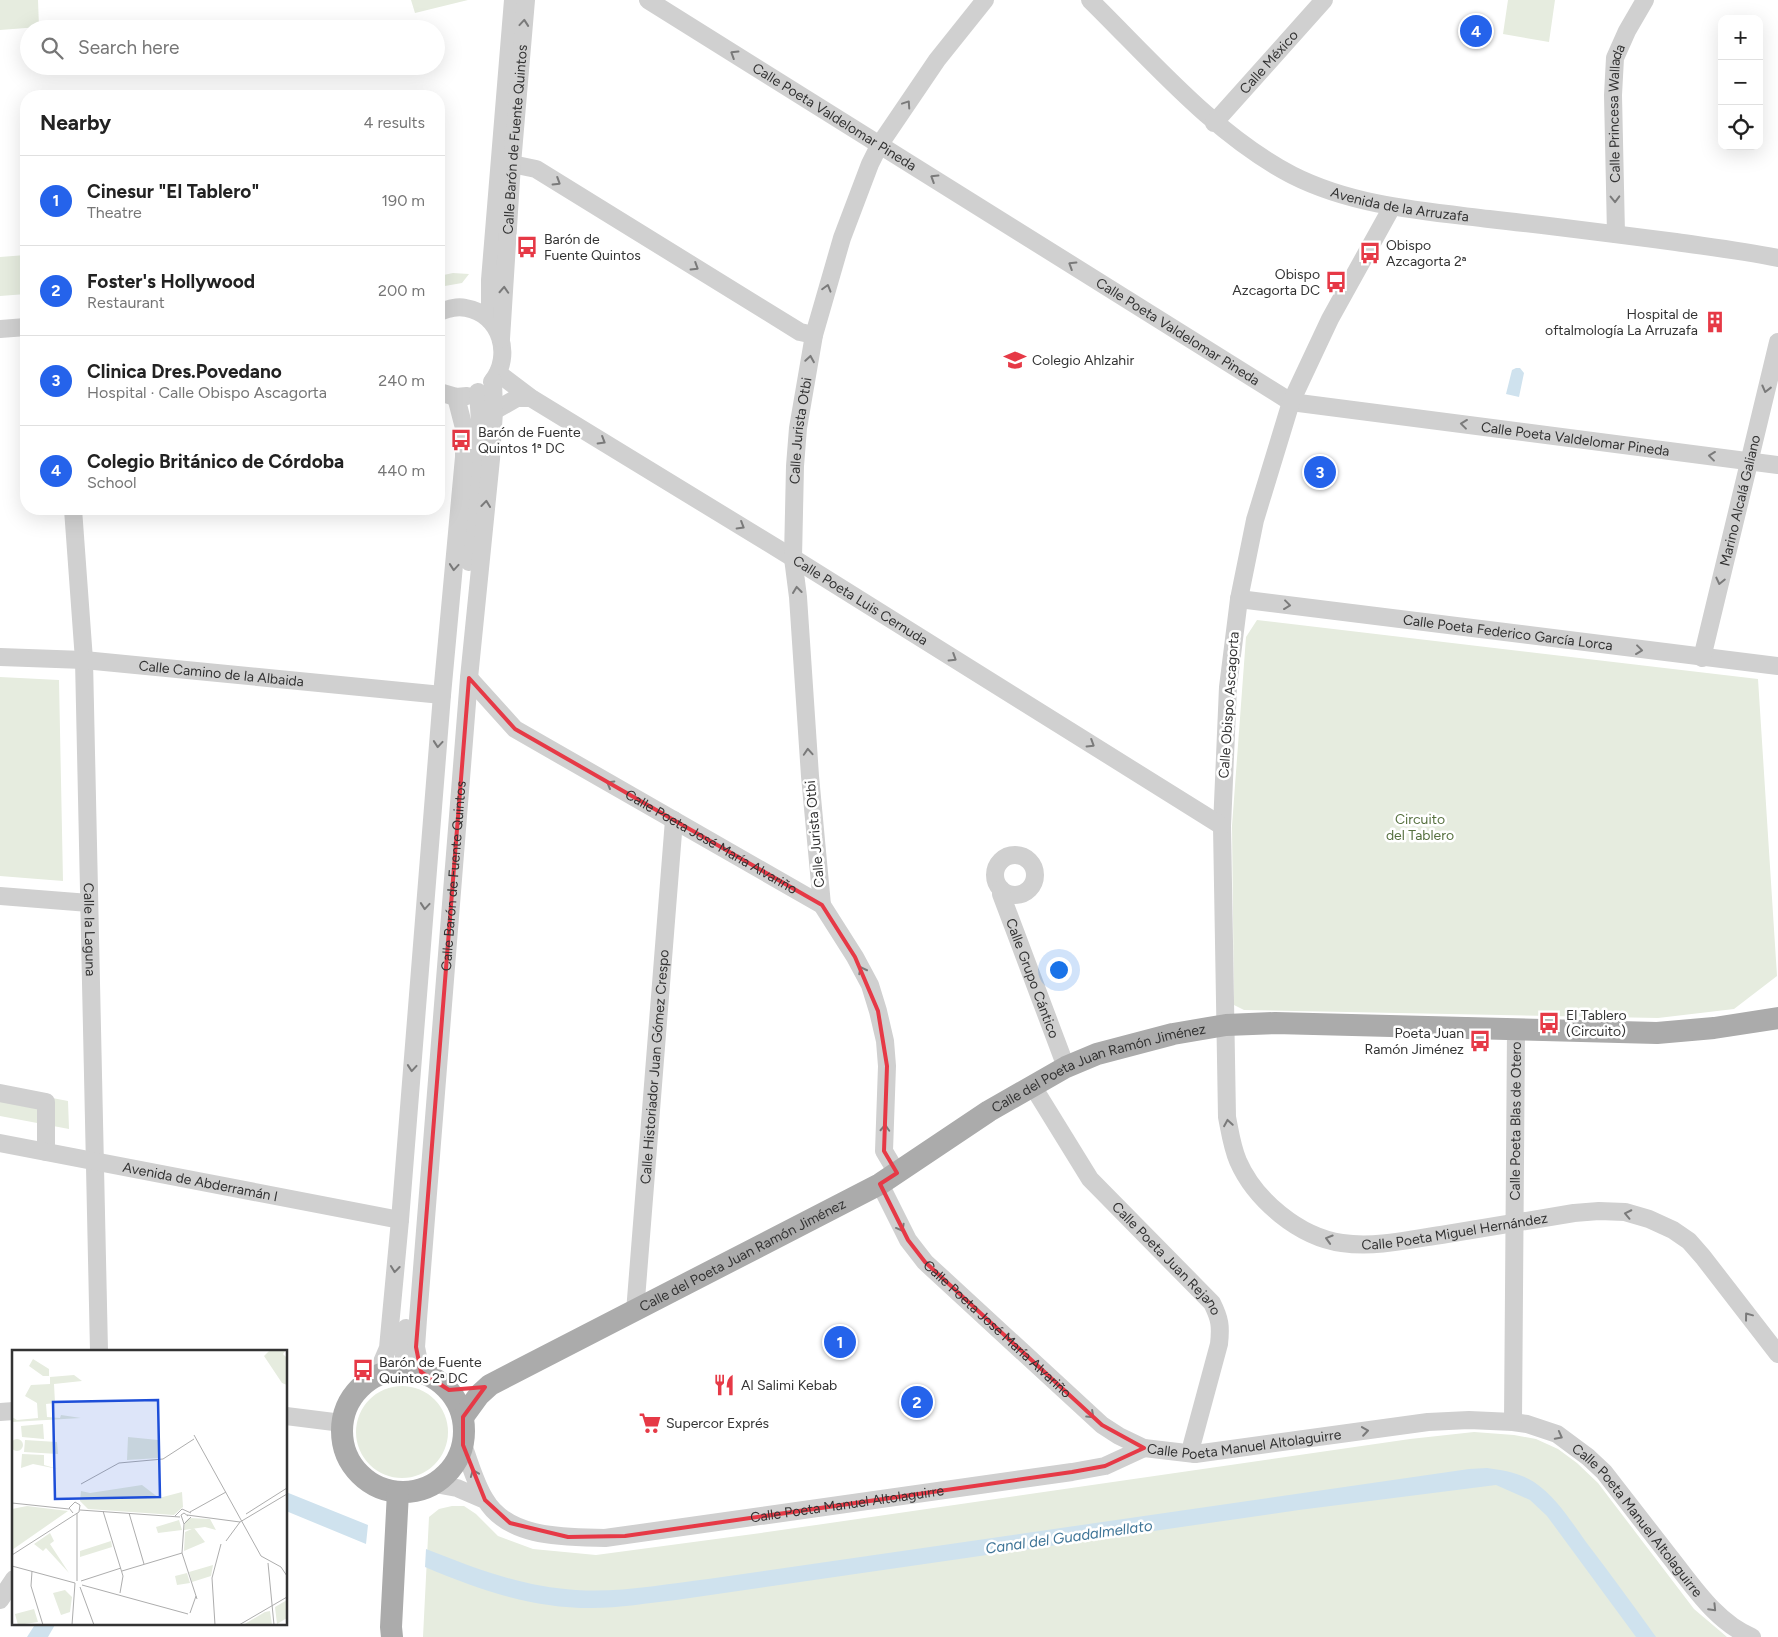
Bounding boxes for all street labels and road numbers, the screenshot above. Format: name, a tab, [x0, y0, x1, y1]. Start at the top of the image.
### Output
street label: Calle México	[1236, 27, 1302, 97]
street label: Calle Princesa Wallada	[1604, 41, 1629, 183]
street label: Calle Barón de Fuente Quintos	[499, 44, 531, 235]
street label: Calle Poeta Valdelomar Pineda	[749, 59, 920, 174]
street label: Avenida de la Arruzafa	[1329, 183, 1470, 225]
street label: Calle Poeta Valdelomar Pineda	[1093, 274, 1263, 389]
street label: Calle Jurista Otbi	[786, 376, 815, 484]
street label: Calle Poeta Valdelomar Pineda	[1480, 418, 1671, 459]
street label: Marino Alcalá Galiano	[1716, 433, 1764, 568]
street label: Calle Poeta Luis Cernuda	[790, 552, 931, 649]
street label: Calle Poeta Federico García Lorca	[1402, 611, 1614, 654]
street label: Calle Obispo Ascagorta	[1215, 631, 1243, 779]
street label: Calle Camino de la Albaida	[138, 657, 305, 690]
street label: Calle Barón de Fuente Quintos	[437, 780, 469, 972]
street label: Calle Jurista Otbi	[802, 780, 828, 888]
street label: Calle Poeta José María Alvariño	[622, 786, 800, 898]
street label: Calle la Laguna	[80, 883, 99, 977]
street label: Calle Grupo Cántico	[1002, 916, 1063, 1041]
street label: Calle Historiador Juan Gómez Crespo	[637, 949, 672, 1185]
street label: Calle del Poeta Juan Ramón Jiménez	[988, 1020, 1207, 1116]
street label: Calle Poeta Blas de Otero	[1506, 1041, 1524, 1201]
street label: Avenida de Abderramán I	[121, 1158, 279, 1205]
street label: Calle del Poeta Juan Ramón Jiménez	[636, 1195, 848, 1315]
street label: Calle Poeta Juan Rejano	[1109, 1198, 1225, 1318]
street label: Calle Poeta Miguel Hernández	[1361, 1209, 1549, 1253]
street label: Calle Poeta José María Alvariño	[920, 1256, 1075, 1401]
street label: Calle Poeta Manuel Altolaguirre	[1146, 1425, 1343, 1463]
street label: Calle Poeta Manuel Altolaguirre	[1569, 1440, 1707, 1601]
street label: Calle Poeta Manuel Altolaguirre	[749, 1482, 945, 1526]

